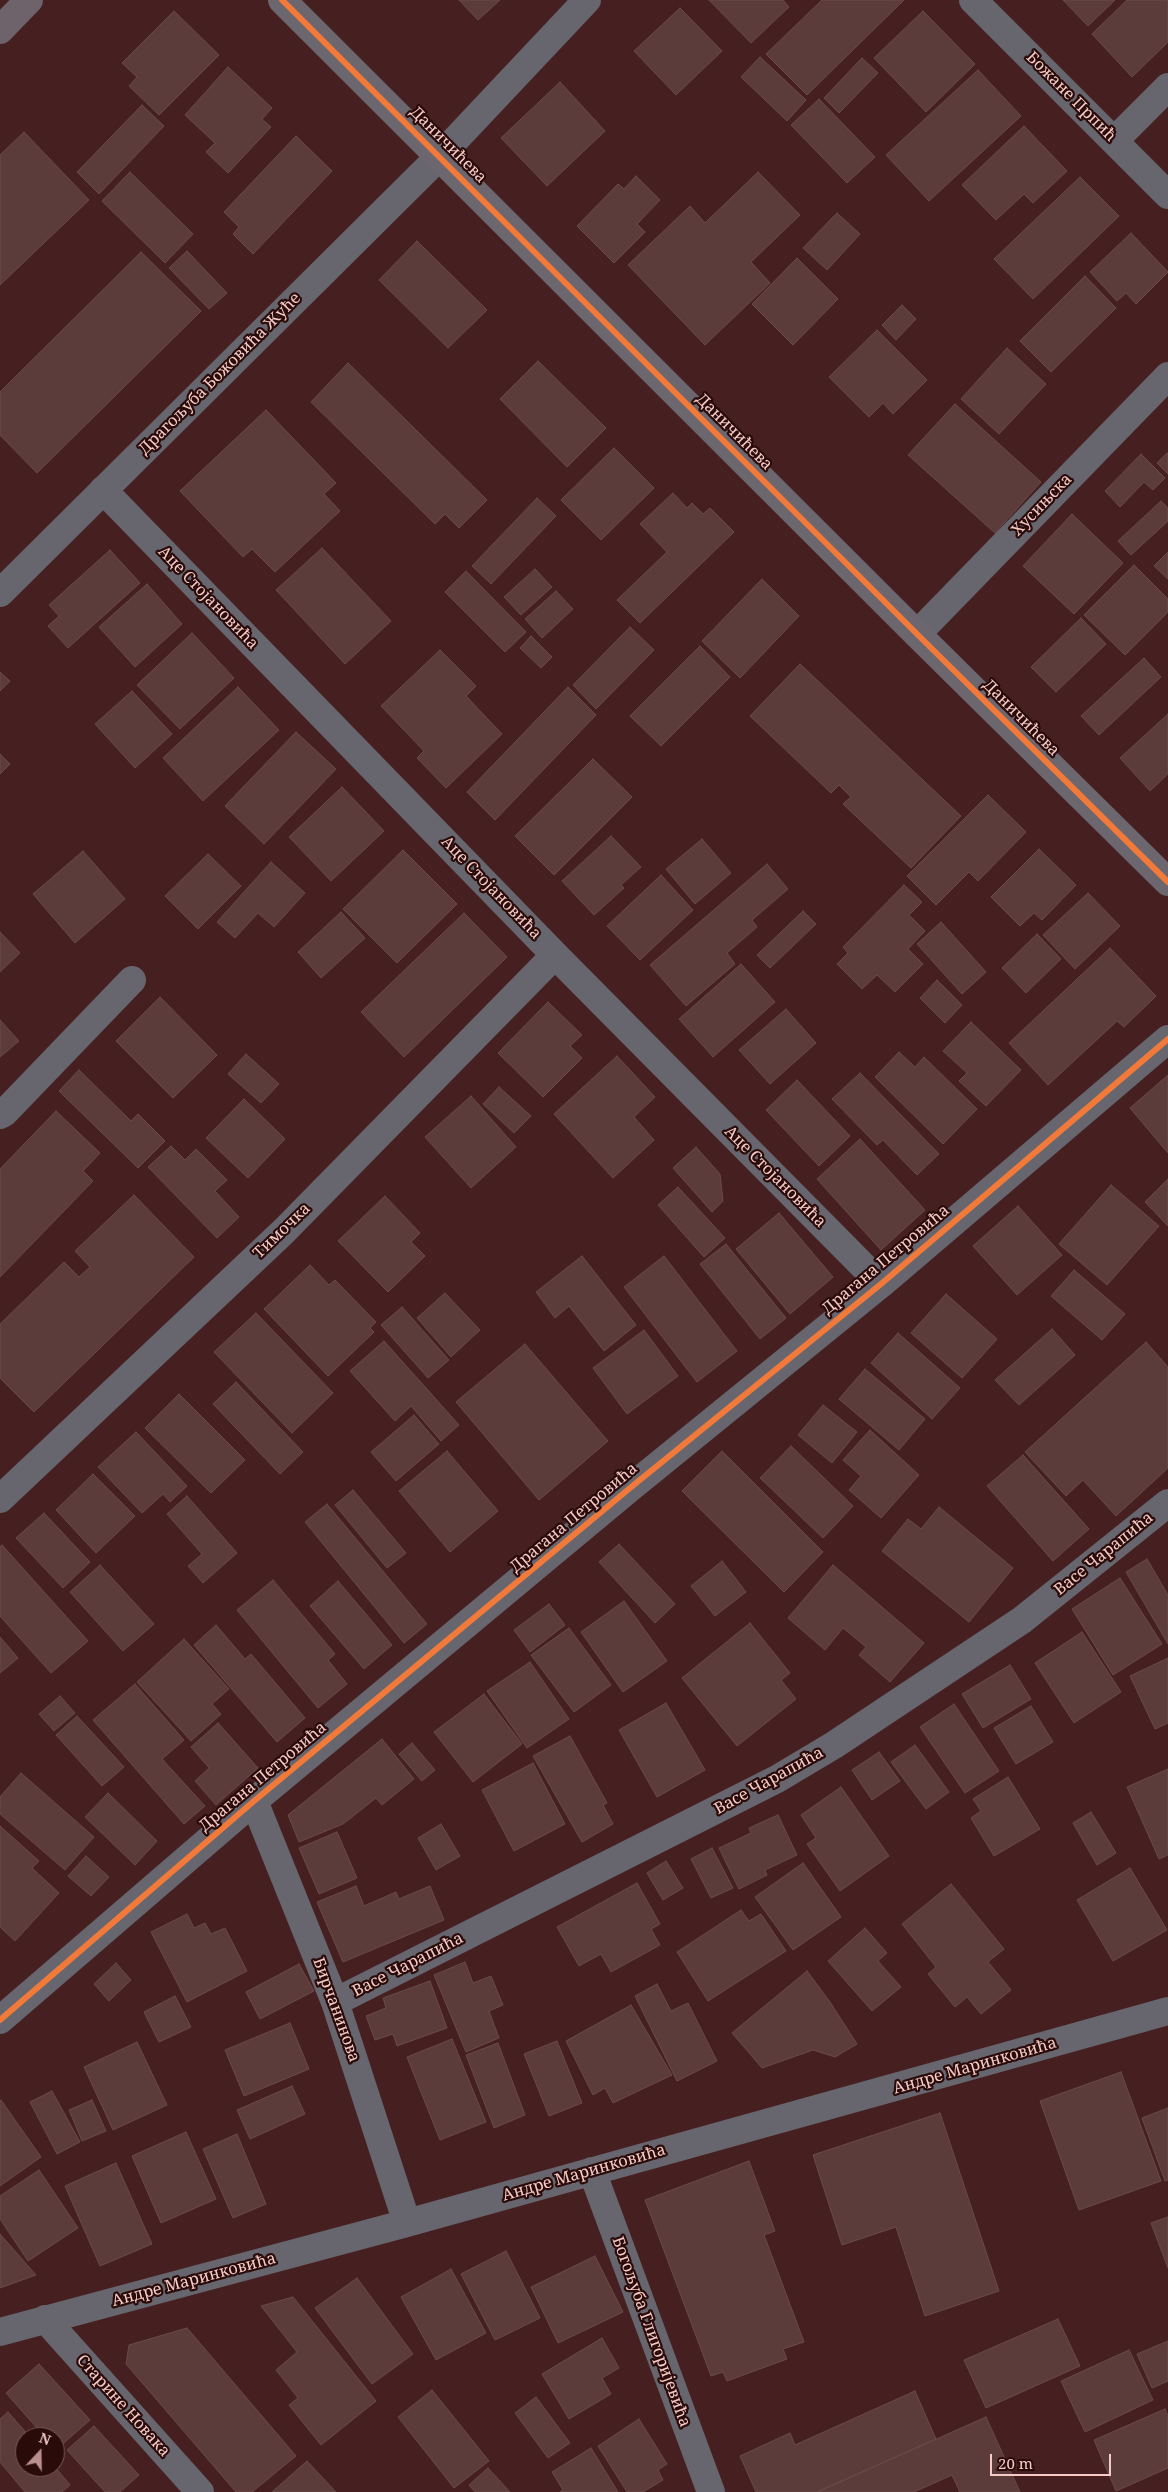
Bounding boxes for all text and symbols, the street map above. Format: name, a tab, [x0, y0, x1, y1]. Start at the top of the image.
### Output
street label: Божане Прпић	[1022, 48, 1120, 146]
street label: Даничићева	[406, 103, 490, 187]
street label: Драгољуба Божовића Жуће	[135, 289, 305, 459]
street label: Даничићева	[692, 390, 776, 474]
street label: Хусињска	[1008, 470, 1076, 540]
street label: Аце Стојановића	[154, 543, 262, 653]
street label: Даничићева	[979, 676, 1063, 760]
street label: Аце Стојановића	[437, 833, 545, 943]
street label: Аце Стојановића	[720, 1122, 830, 1232]
street label: Тимочка	[249, 1199, 315, 1263]
street label: Драгана Петровића	[818, 1201, 954, 1319]
street label: Драгана Петровића	[506, 1459, 642, 1577]
street label: Васе Чарапића	[1051, 1508, 1157, 1600]
street label: Драгана Петровића	[195, 1718, 331, 1836]
street label: Васе Чарапића	[711, 1743, 827, 1819]
street label: Васе Чарапића	[349, 1929, 467, 2001]
street label: Бирчанинова	[308, 1955, 364, 2065]
street label: Андре Маринковића	[891, 2033, 1059, 2099]
street label: Андре Маринковића	[500, 2140, 668, 2206]
street label: Богољуба Глигоријевића	[608, 2234, 694, 2430]
street label: Андре Маринковића	[110, 2249, 278, 2311]
street label: Старине Новака	[72, 2351, 174, 2461]
north arrow	[15, 2427, 65, 2477]
text: N	[37, 2428, 54, 2449]
scale bar	[993, 2444, 1114, 2476]
text: 20 m	[998, 2453, 1033, 2473]

